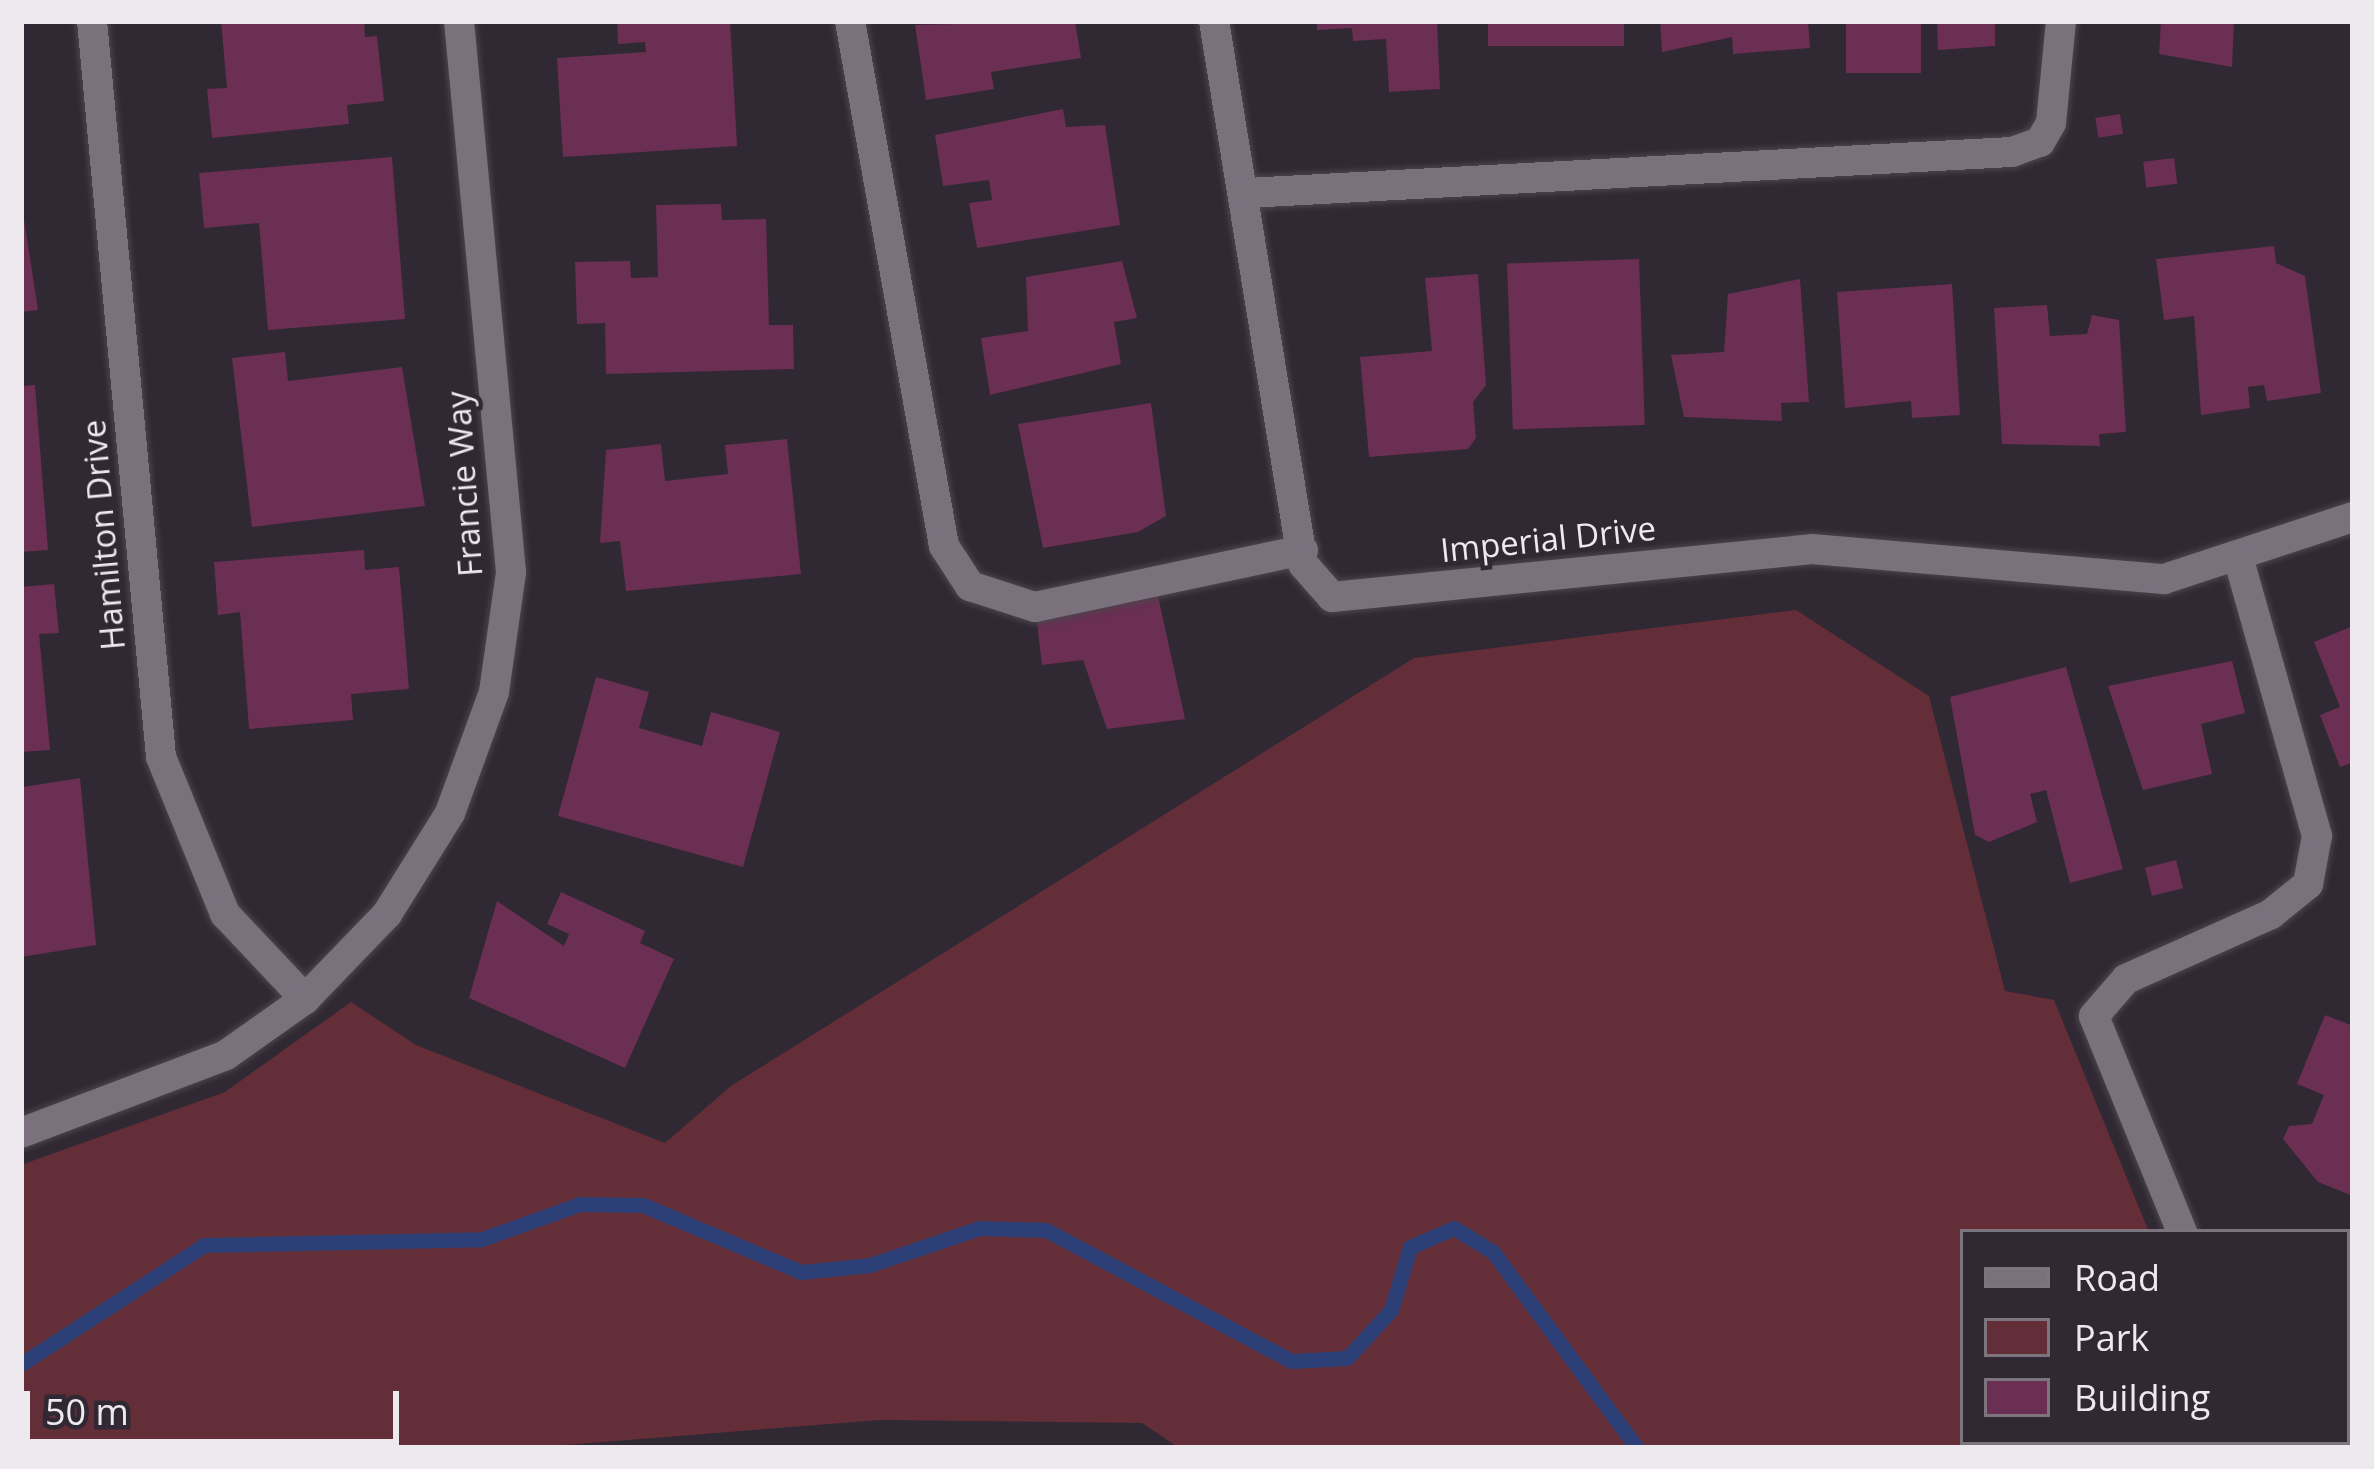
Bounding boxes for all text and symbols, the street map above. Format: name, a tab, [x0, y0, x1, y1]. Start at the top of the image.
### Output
street label: Francie Way	[438, 390, 490, 578]
street label: Hamilton Drive	[73, 418, 133, 652]
street label: Imperial Drive	[1438, 508, 1658, 570]
legend	[1960, 1229, 2350, 1445]
text: Road	[2074, 1253, 2160, 1302]
text: Park	[2074, 1313, 2149, 1362]
scale bar	[30, 1367, 405, 1441]
text: Building	[2074, 1373, 2210, 1422]
text: 50 m	[45, 1387, 129, 1436]

